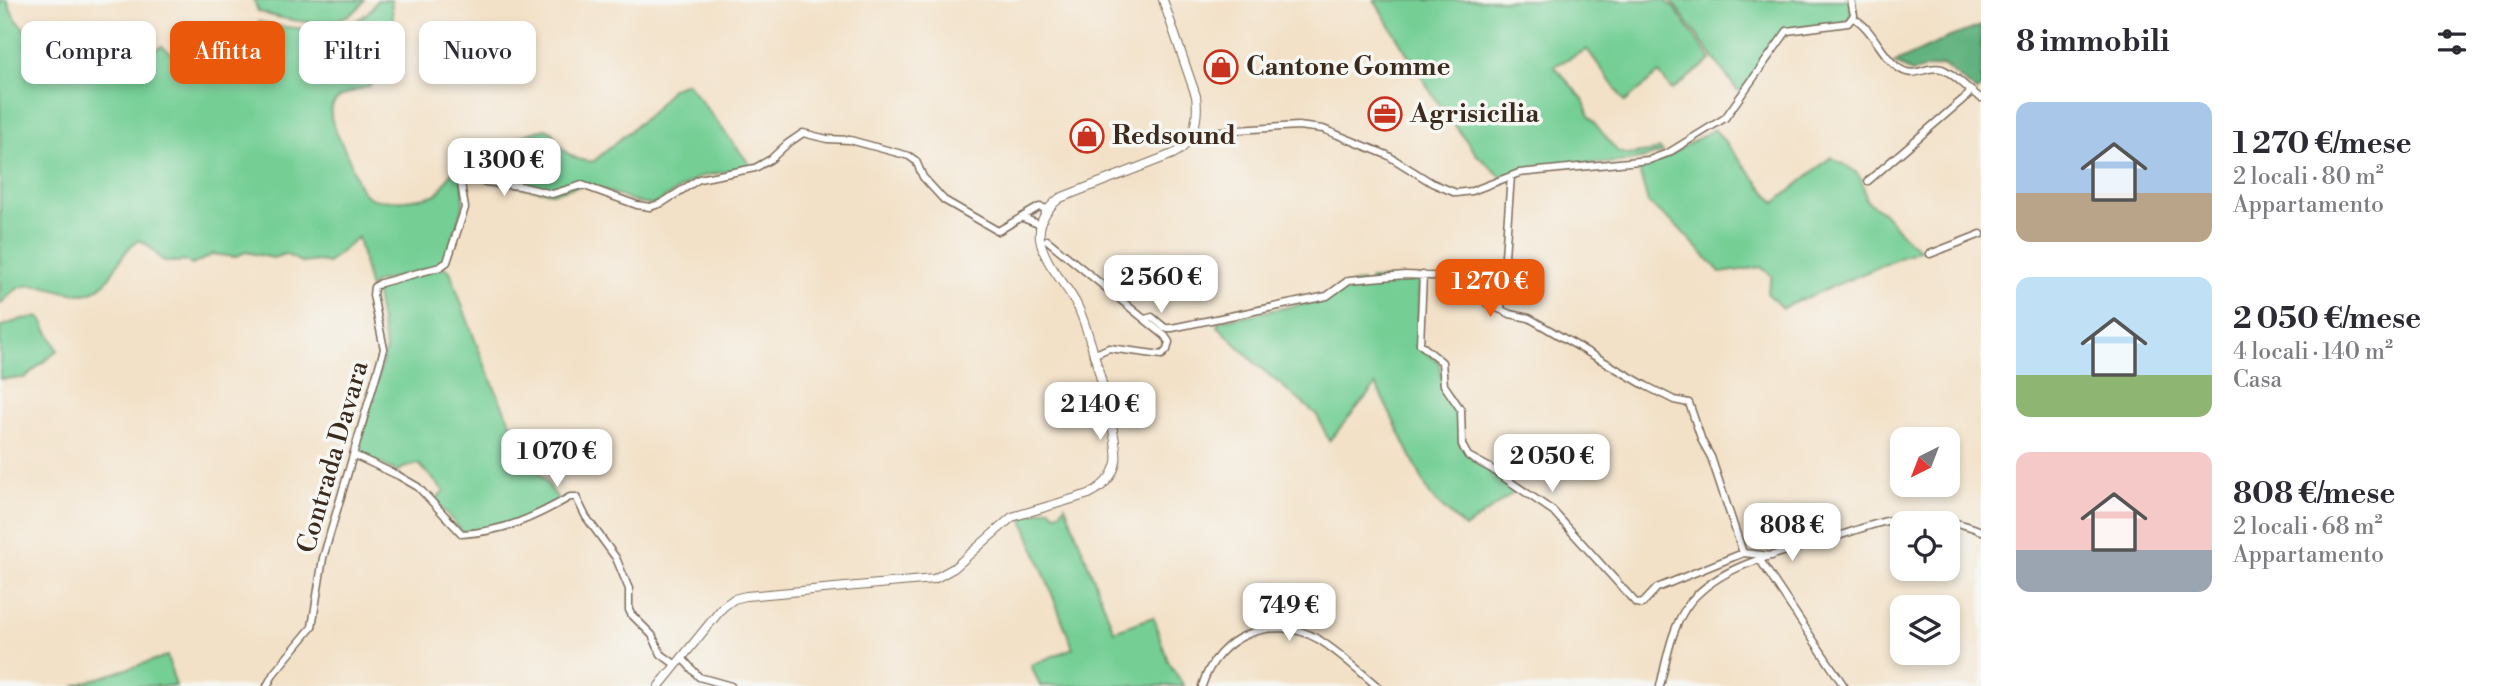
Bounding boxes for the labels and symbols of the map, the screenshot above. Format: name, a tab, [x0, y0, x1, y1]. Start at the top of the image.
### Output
shop icon: Cantone Gomme	[1202, 48, 1240, 86]
place label: Cantone Gomme	[1246, 51, 1451, 83]
office icon: Agrisicilia	[1366, 95, 1404, 133]
place label: Agrisicilia	[1409, 98, 1540, 130]
shop icon: Redsound	[1068, 117, 1106, 155]
place label: Redsound	[1112, 120, 1236, 152]
pin: 1 300 €	[439, 138, 569, 198]
pin: 2 560 €	[1096, 256, 1226, 315]
pin: 1 270 €	[1425, 260, 1555, 319]
street label: Contrada Davara	[290, 357, 376, 557]
pin: 2 140 €	[1035, 382, 1165, 442]
north arrow	[1890, 427, 1960, 497]
pin: 1 070 €	[492, 430, 622, 489]
pin: 2 050 €	[1487, 434, 1617, 494]
pin: 808 €	[1743, 504, 1841, 563]
pin: 749 €	[1240, 584, 1338, 643]

